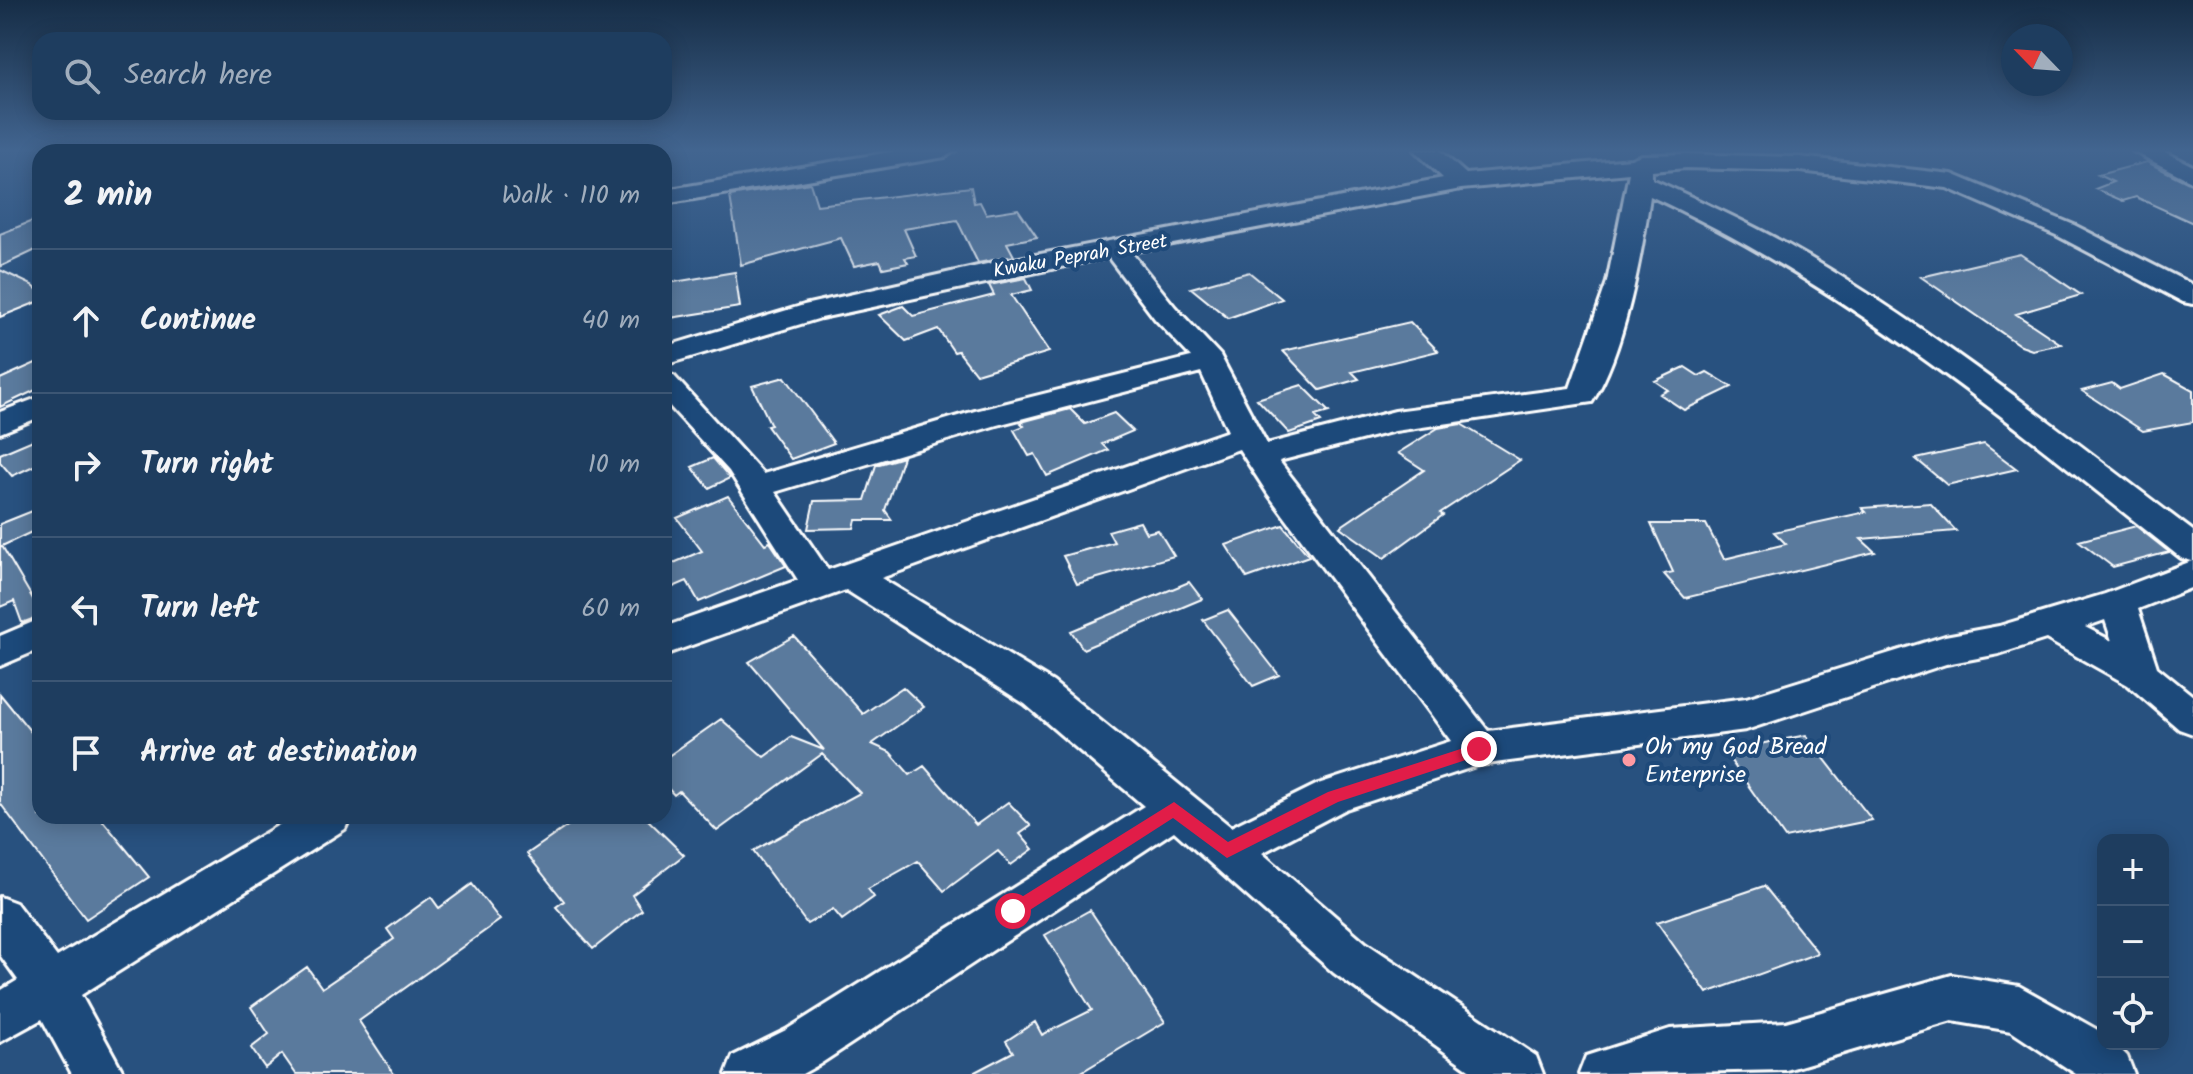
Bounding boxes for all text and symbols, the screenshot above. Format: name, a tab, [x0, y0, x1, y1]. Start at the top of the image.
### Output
north arrow	[2001, 24, 2073, 96]
search box	[32, 32, 672, 120]
text: Search here	[124, 52, 272, 100]
icon: search	[60, 54, 104, 98]
text: 2 min	[64, 169, 152, 223]
text: Walk · 110 m	[501, 175, 640, 217]
street label: Kwaku Peprah Street	[991, 226, 1170, 288]
text: Continue	[140, 297, 256, 345]
icon: ahead	[64, 299, 108, 343]
text: 40 m	[582, 300, 640, 342]
text: Turn right	[140, 441, 273, 489]
icon: right	[64, 443, 108, 487]
text: 10 m	[588, 444, 640, 486]
text: Turn left	[140, 585, 259, 633]
icon: left	[64, 587, 108, 631]
text: 60 m	[581, 588, 640, 630]
place label: Oh my God Bread Enterprise	[1645, 728, 1828, 795]
text: Arrive at destination	[140, 729, 417, 777]
icon: arrive	[64, 731, 108, 775]
route end	[1461, 731, 1497, 767]
marker: Oh my God Bread Enterprise	[1620, 751, 1638, 769]
map controls	[2097, 834, 2169, 1050]
button: +	[2097, 834, 2169, 906]
route start	[995, 893, 1031, 929]
button: −	[2097, 906, 2169, 978]
button: locate	[2097, 978, 2169, 1050]

